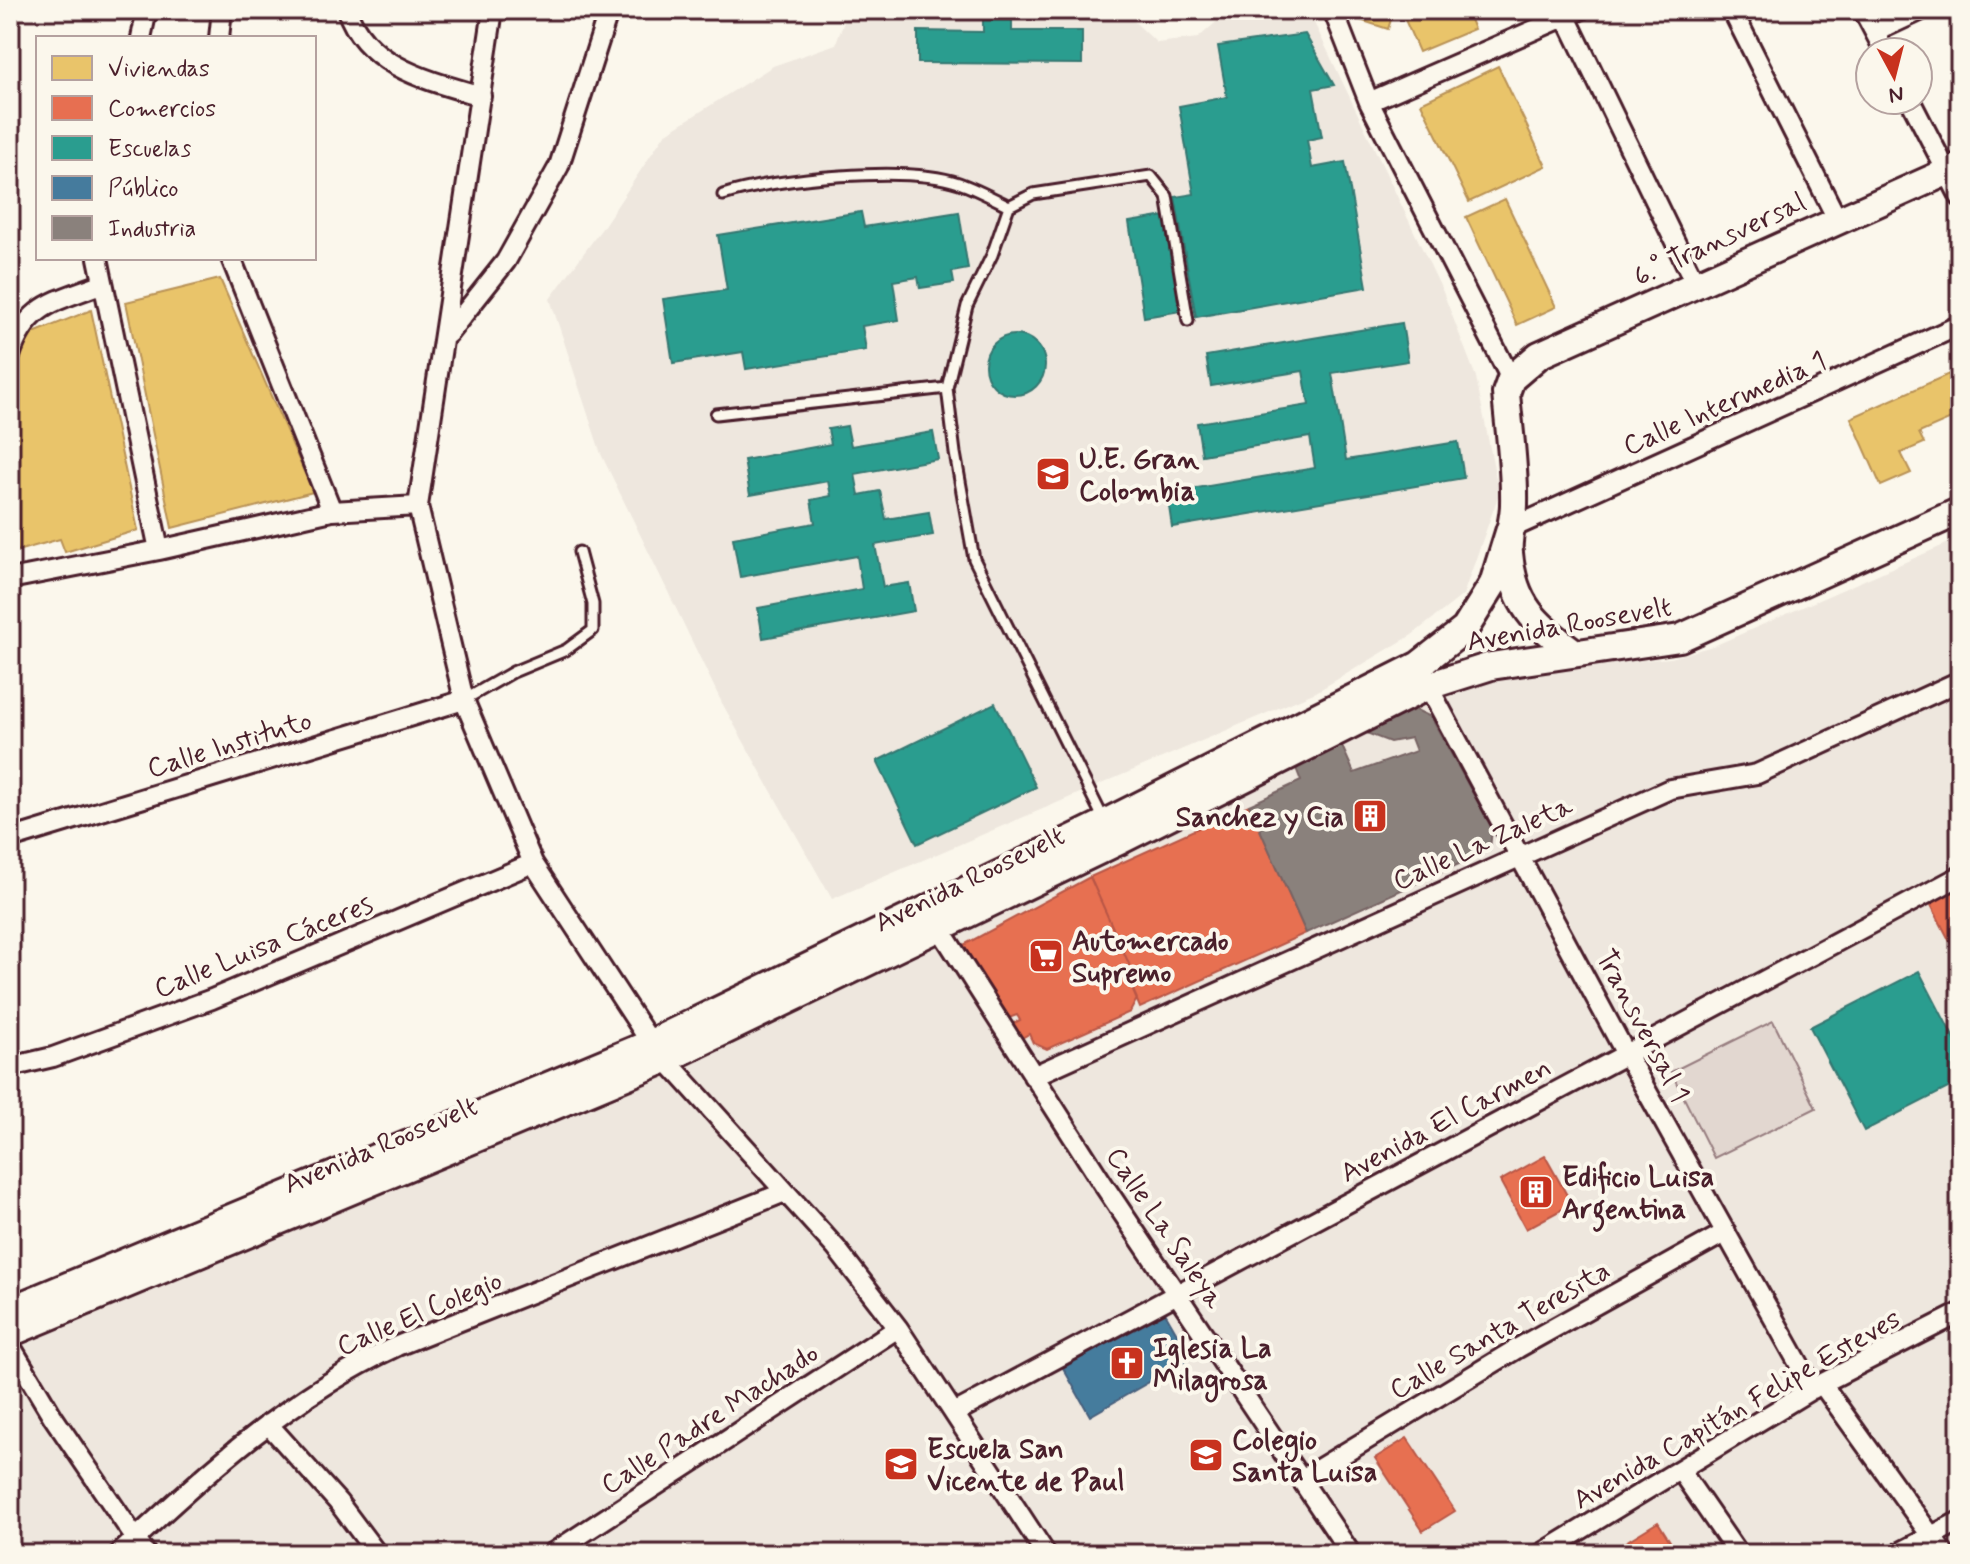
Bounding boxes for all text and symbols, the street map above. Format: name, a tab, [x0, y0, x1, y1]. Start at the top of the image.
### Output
legend	[36, 36, 316, 260]
north arrow	[1854, 36, 1934, 116]
text: Viviendas	[108, 54, 210, 85]
text: N	[1887, 79, 1905, 109]
text: Comercios	[108, 94, 216, 125]
text: Escuelas	[108, 134, 192, 165]
text: Público	[108, 174, 178, 205]
street label: 6.° Transversal	[1628, 184, 1812, 296]
text: Industria	[108, 214, 196, 245]
street label: Calle Intermedia 1	[1618, 343, 1832, 466]
place label: U.E. Gran Colombia	[1079, 442, 1200, 511]
school or university icon: U.E. Gran Colombia	[1034, 455, 1072, 493]
street label: Avenida Roosevelt	[1464, 589, 1675, 662]
street label: Calle Instituto	[143, 703, 317, 788]
street label: Calle La Zaleta	[1387, 788, 1579, 900]
building icon: Sanchez y Cia	[1351, 797, 1389, 835]
place label: Sanchez y Cia	[1176, 800, 1344, 837]
street label: Avenida Roosevelt	[869, 818, 1071, 942]
street label: Calle Luisa Cáceres	[149, 887, 379, 1008]
place label: Automercado Supremo	[1072, 924, 1229, 993]
supermarket icon: Automercado Supremo	[1027, 937, 1065, 975]
street label: Transversal 1	[1586, 943, 1698, 1109]
street label: Avenida El Carmen	[1334, 1050, 1558, 1192]
street label: Avenida Roosevelt	[278, 1089, 484, 1204]
street label: Calle La Saleya	[1096, 1140, 1232, 1316]
place label: Edificio Luisa Argentina	[1562, 1160, 1714, 1232]
building icon: Edificio Luisa Argentina	[1517, 1173, 1555, 1211]
street label: Calle Santa Teresita	[1383, 1253, 1617, 1409]
street label: Calle El Colegio	[332, 1263, 508, 1366]
street label: Avenida Capitán Felipe Esteves	[1567, 1301, 1908, 1519]
place label: Iglesia La Milagrosa	[1153, 1331, 1272, 1403]
street label: Calle Padre Machado	[594, 1336, 826, 1504]
church icon: Iglesia La Milagrosa	[1108, 1344, 1146, 1382]
place label: Colegio Santa Luisa	[1232, 1423, 1377, 1492]
place label: Escuela San Vicente de Paul	[927, 1432, 1125, 1501]
school or university icon: Colegio Santa Luisa	[1187, 1436, 1225, 1474]
school or university icon: Escuela San Vicente de Paul	[882, 1445, 920, 1483]

